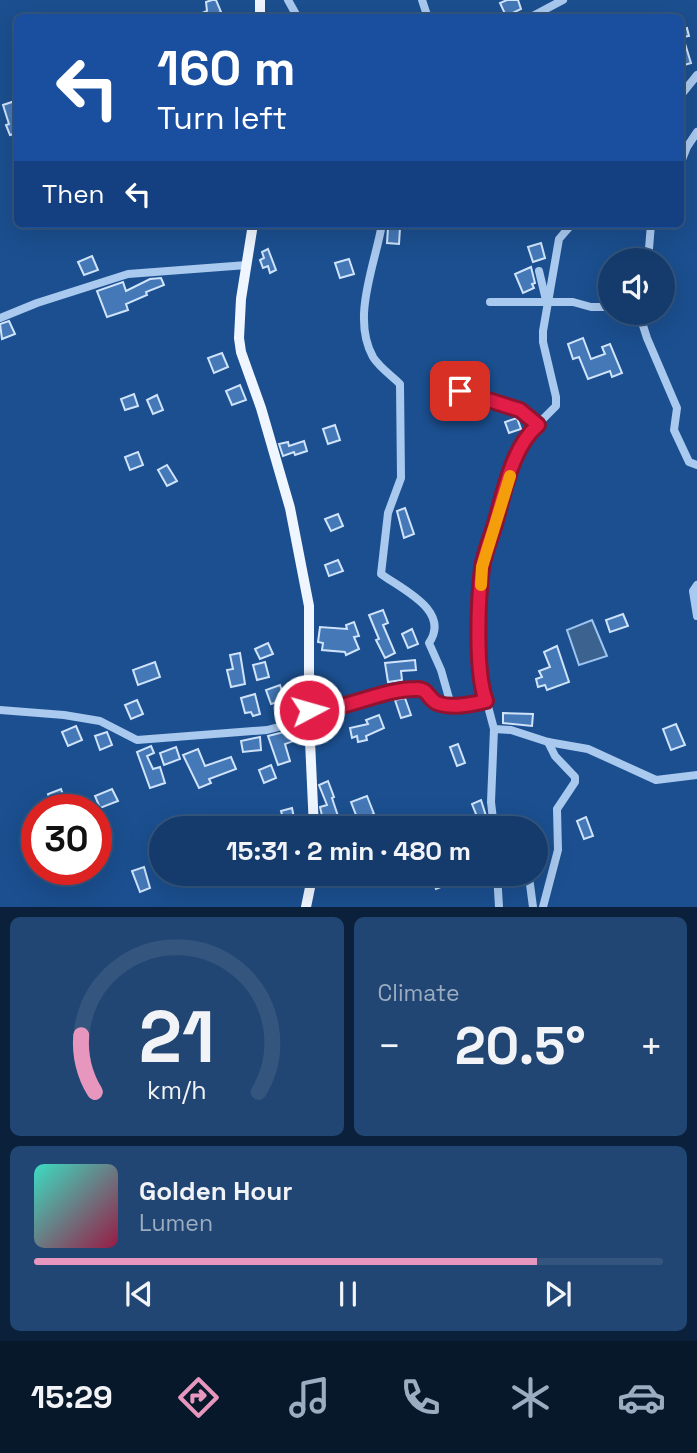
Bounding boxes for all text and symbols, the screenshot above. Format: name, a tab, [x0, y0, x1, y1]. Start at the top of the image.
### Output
text: 160 m	[157, 37, 295, 99]
icon: left	[42, 42, 133, 133]
text: Turn left	[157, 98, 287, 138]
icon: left	[119, 175, 157, 213]
text: Then	[42, 177, 105, 211]
map controls	[598, 248, 675, 325]
button: sound	[598, 248, 675, 325]
pin	[430, 361, 490, 421]
icon: arrive	[441, 372, 479, 410]
position arrow	[272, 673, 346, 747]
speed limit sign: 30	[21, 794, 112, 885]
text: 15:31 · 2 min · 480 m	[226, 834, 471, 868]
text: Climate	[378, 978, 460, 1008]
text: 21	[139, 991, 215, 1084]
text: 20.5°	[455, 1013, 586, 1079]
text: −	[378, 1022, 401, 1070]
text: +	[639, 1022, 663, 1070]
text: km/h	[147, 1074, 207, 1106]
text: Golden Hour	[139, 1174, 293, 1208]
text: Lumen	[139, 1208, 213, 1238]
icon: previous	[120, 1275, 158, 1313]
icon: pause	[329, 1275, 367, 1313]
icon: next	[539, 1275, 577, 1313]
icon: directions	[174, 1373, 223, 1422]
icon: music	[285, 1373, 334, 1422]
icon: phone	[396, 1373, 445, 1422]
icon: climate	[506, 1373, 555, 1422]
icon: car	[617, 1373, 666, 1422]
text: 15:29	[31, 1377, 113, 1417]

